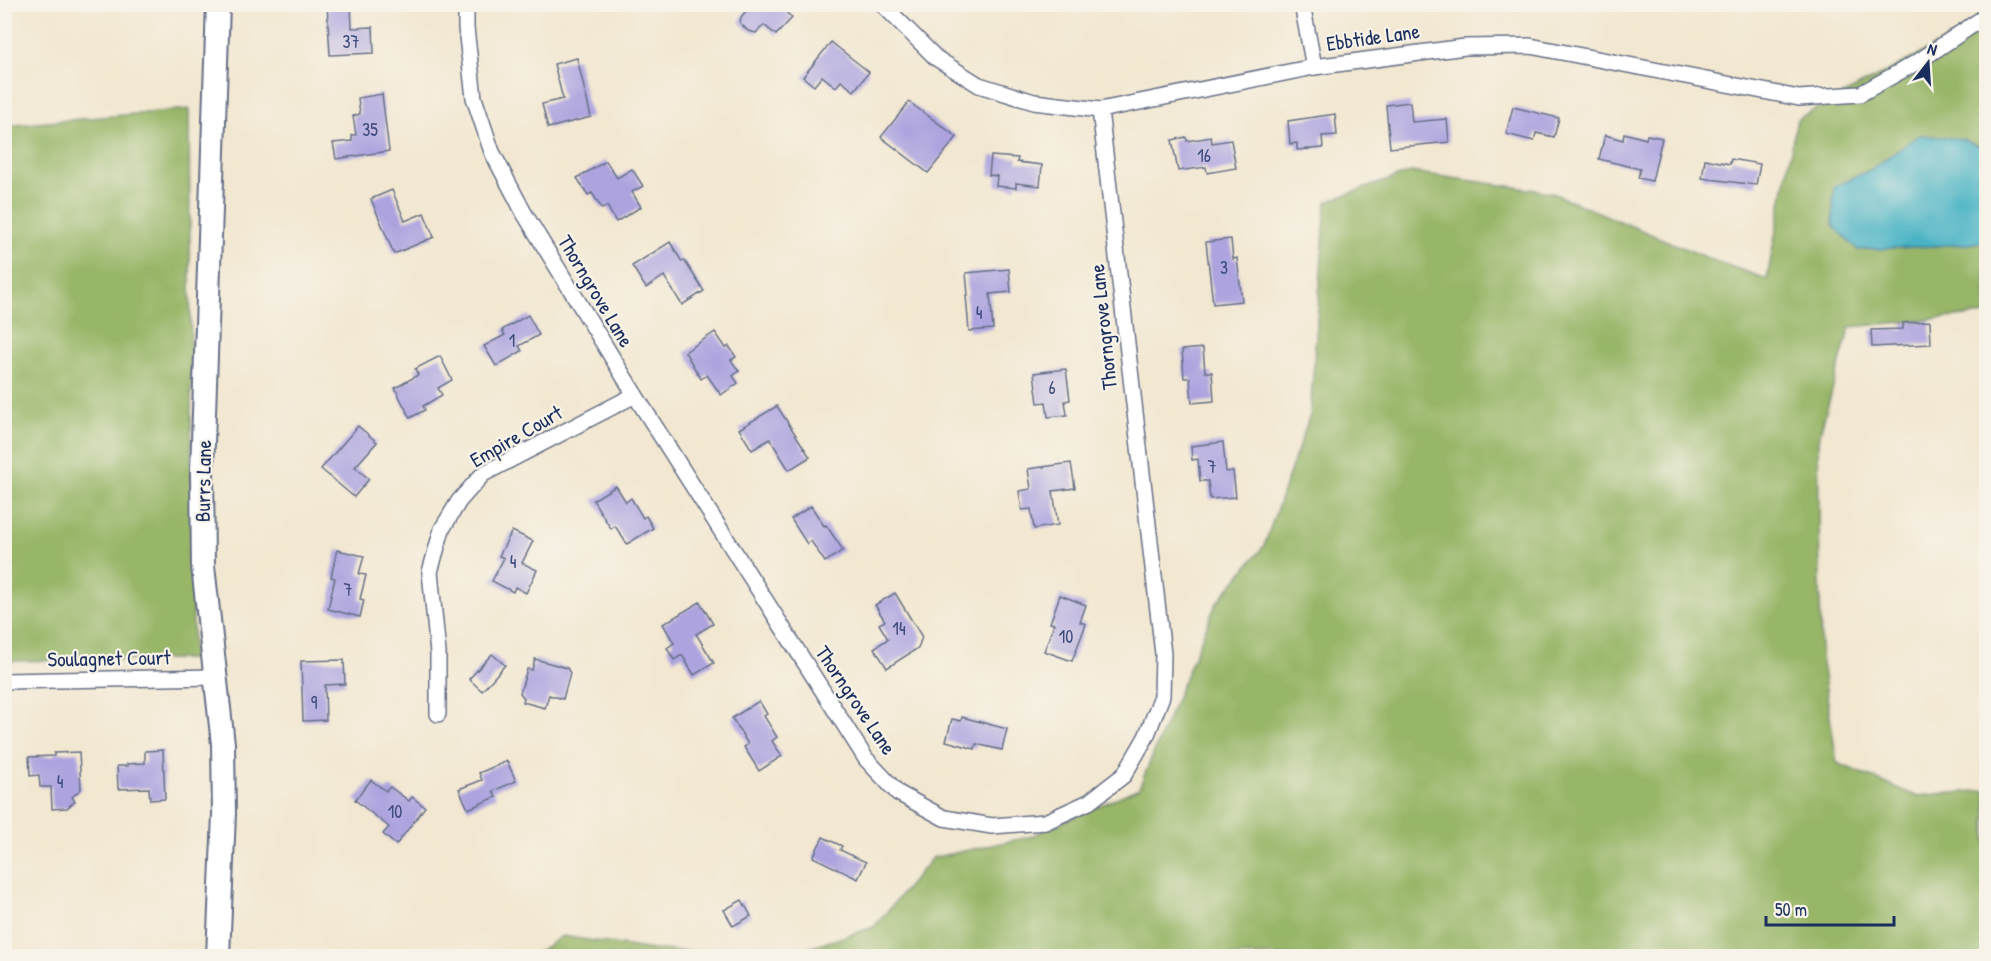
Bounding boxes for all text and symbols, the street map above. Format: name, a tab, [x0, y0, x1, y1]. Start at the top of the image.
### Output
street label: Ebbtide Lane	[1325, 16, 1421, 58]
house number: 37	[343, 29, 360, 54]
north arrow	[1898, 33, 1958, 93]
text: N	[1925, 37, 1940, 61]
house number: 35	[362, 117, 378, 142]
house number: 16	[1197, 143, 1211, 168]
street label: Thorngrove Lane	[551, 230, 641, 352]
house number: 3	[1220, 255, 1228, 280]
street label: Thorngrove Lane	[1082, 263, 1124, 391]
house number: 4	[976, 300, 983, 325]
house number: 1	[509, 328, 515, 353]
house number: 6	[1048, 375, 1056, 400]
street label: Empire Court	[464, 398, 568, 474]
street label: Burrs Lane	[188, 440, 218, 522]
house number: 7	[1208, 454, 1217, 479]
house number: 4	[510, 549, 517, 574]
house number: 7	[344, 577, 353, 602]
house number: 14	[892, 616, 906, 641]
house number: 10	[1059, 624, 1073, 649]
street label: Thorngrove Lane	[809, 640, 903, 760]
street label: Soulagnet Court	[47, 642, 172, 674]
house number: 9	[311, 690, 318, 715]
house number: 4	[57, 769, 64, 794]
house number: 10	[388, 799, 402, 824]
scale bar	[1766, 889, 1894, 927]
text: 50 m	[1775, 897, 1807, 922]

